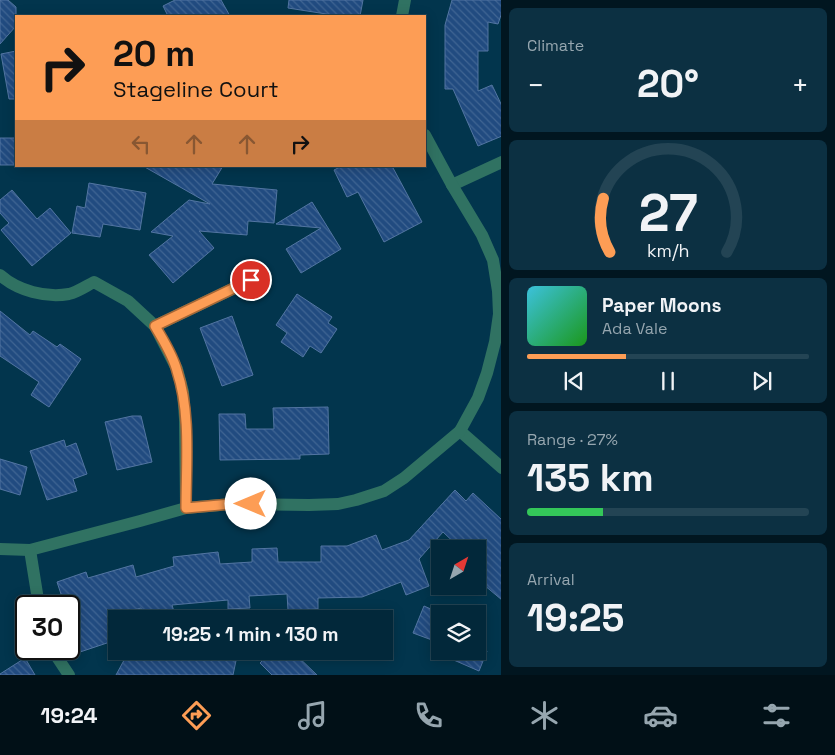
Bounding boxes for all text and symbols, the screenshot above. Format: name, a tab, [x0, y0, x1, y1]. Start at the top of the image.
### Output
text: 20 m	[113, 32, 195, 76]
icon: right	[30, 35, 95, 100]
text: Climate	[527, 35, 584, 56]
text: 20°	[637, 60, 699, 108]
text: −	[527, 67, 544, 103]
text: +	[792, 67, 809, 103]
text: Stageline Court	[113, 75, 279, 103]
icon: left	[127, 130, 155, 158]
icon: ahead	[180, 130, 208, 158]
icon: ahead	[233, 130, 261, 158]
icon: right	[286, 130, 314, 158]
text: 27	[638, 180, 698, 246]
text: km/h	[647, 239, 689, 262]
pin	[230, 259, 272, 301]
icon: arrive	[237, 266, 265, 294]
text: Paper Moons	[602, 293, 721, 318]
text: Ada Vale	[602, 318, 667, 339]
icon: previous	[560, 367, 588, 395]
icon: pause	[654, 367, 682, 395]
icon: next	[748, 367, 776, 395]
text: Range · 27%	[527, 429, 618, 450]
text: 135 km	[527, 454, 654, 502]
position arrow	[224, 477, 276, 529]
north arrow	[431, 540, 486, 595]
map controls	[431, 540, 486, 660]
text: Arrival	[527, 569, 575, 590]
text: 19:25	[527, 594, 624, 642]
speed limit sign: 30	[15, 595, 80, 660]
button: layers	[431, 605, 486, 660]
text: 19:25 · 1 min · 130 m	[162, 622, 339, 647]
icon: directions	[179, 698, 214, 733]
icon: music	[295, 698, 330, 733]
icon: phone	[411, 698, 446, 733]
icon: climate	[527, 698, 562, 733]
icon: car	[643, 698, 678, 733]
icon: filters	[759, 698, 794, 733]
text: 19:24	[41, 701, 97, 729]

